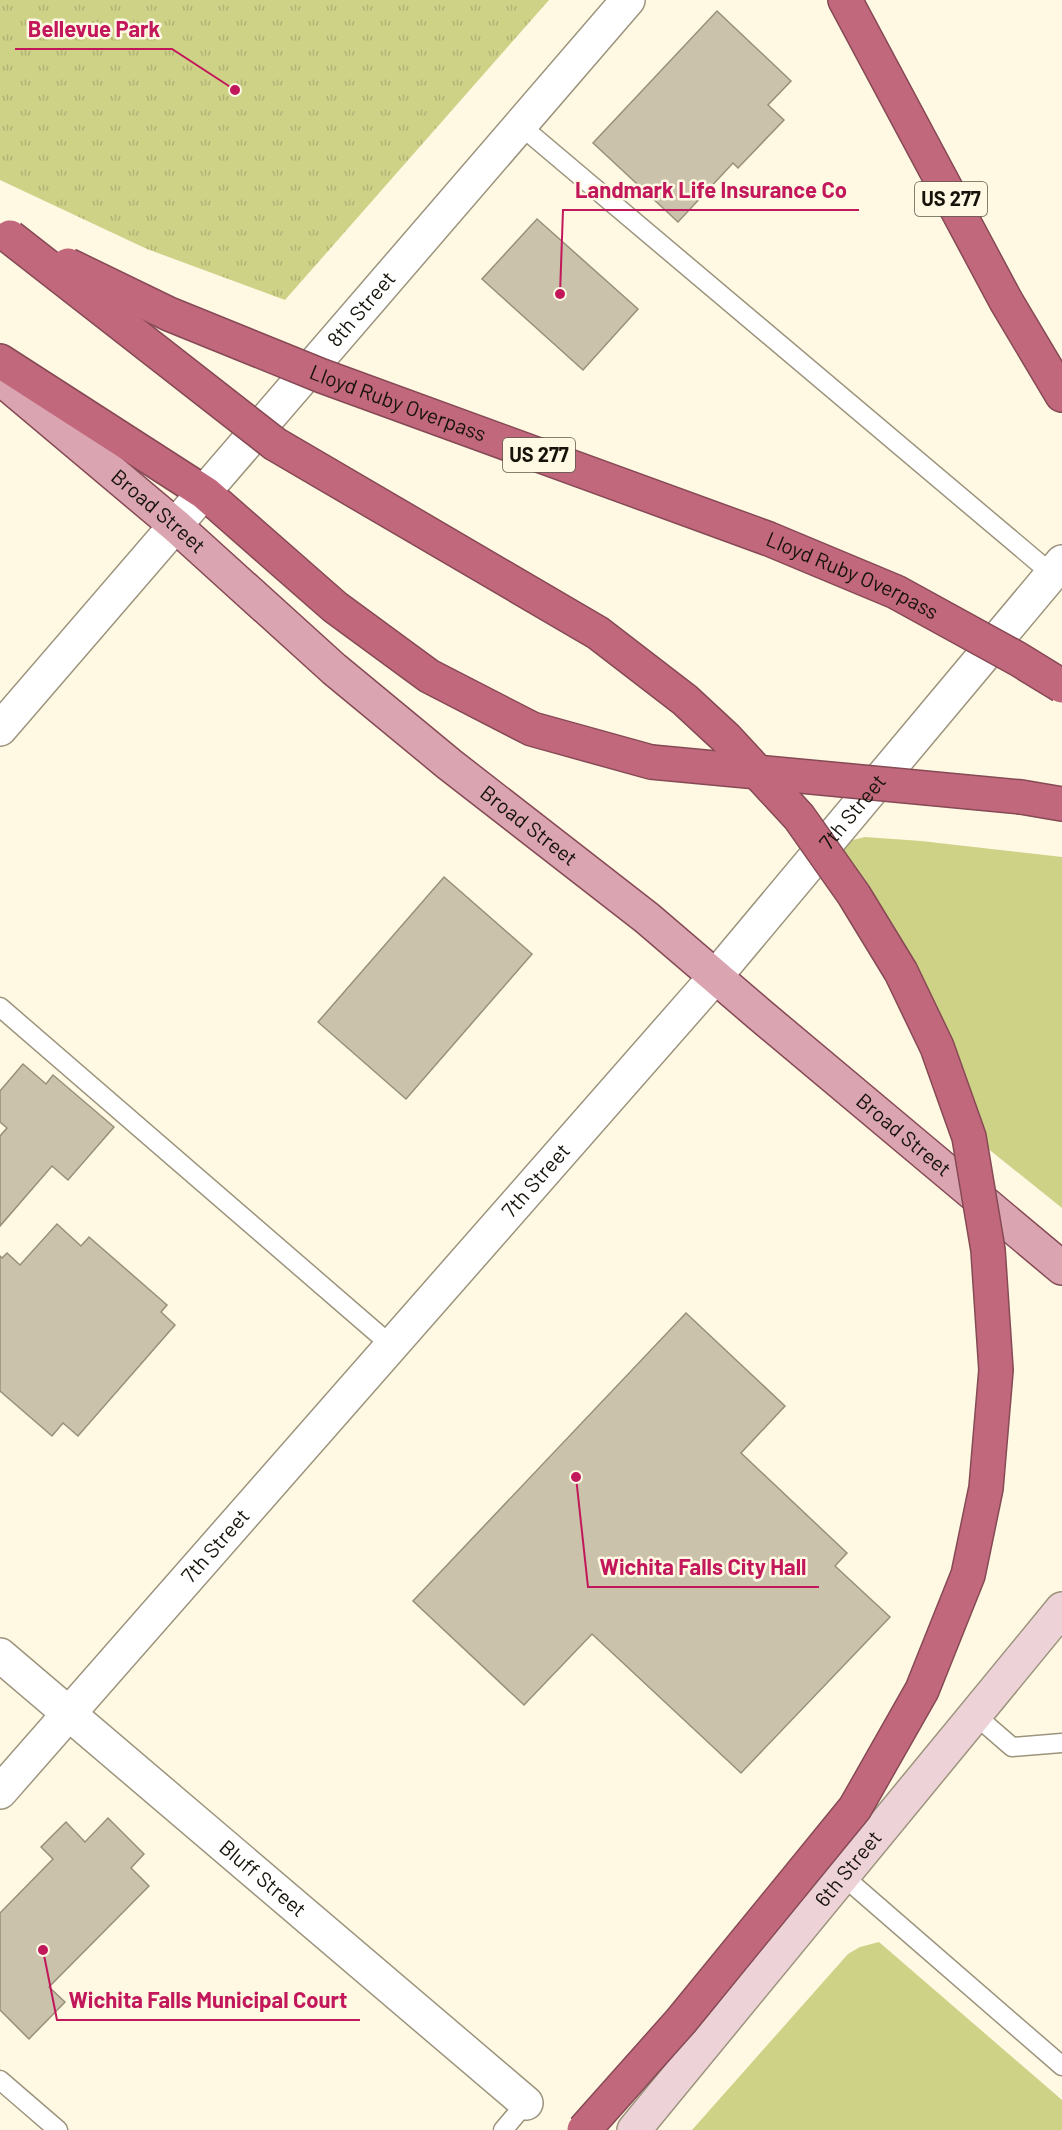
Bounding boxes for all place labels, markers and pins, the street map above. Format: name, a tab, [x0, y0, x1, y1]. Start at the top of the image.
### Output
callout: Bellevue Park	[15, 9, 172, 49]
callout: Landmark Life Insurance Co	[563, 170, 859, 210]
callout: Wichita Falls City Hall	[588, 1547, 819, 1587]
callout: Wichita Falls Municipal Court	[57, 1980, 360, 2020]

